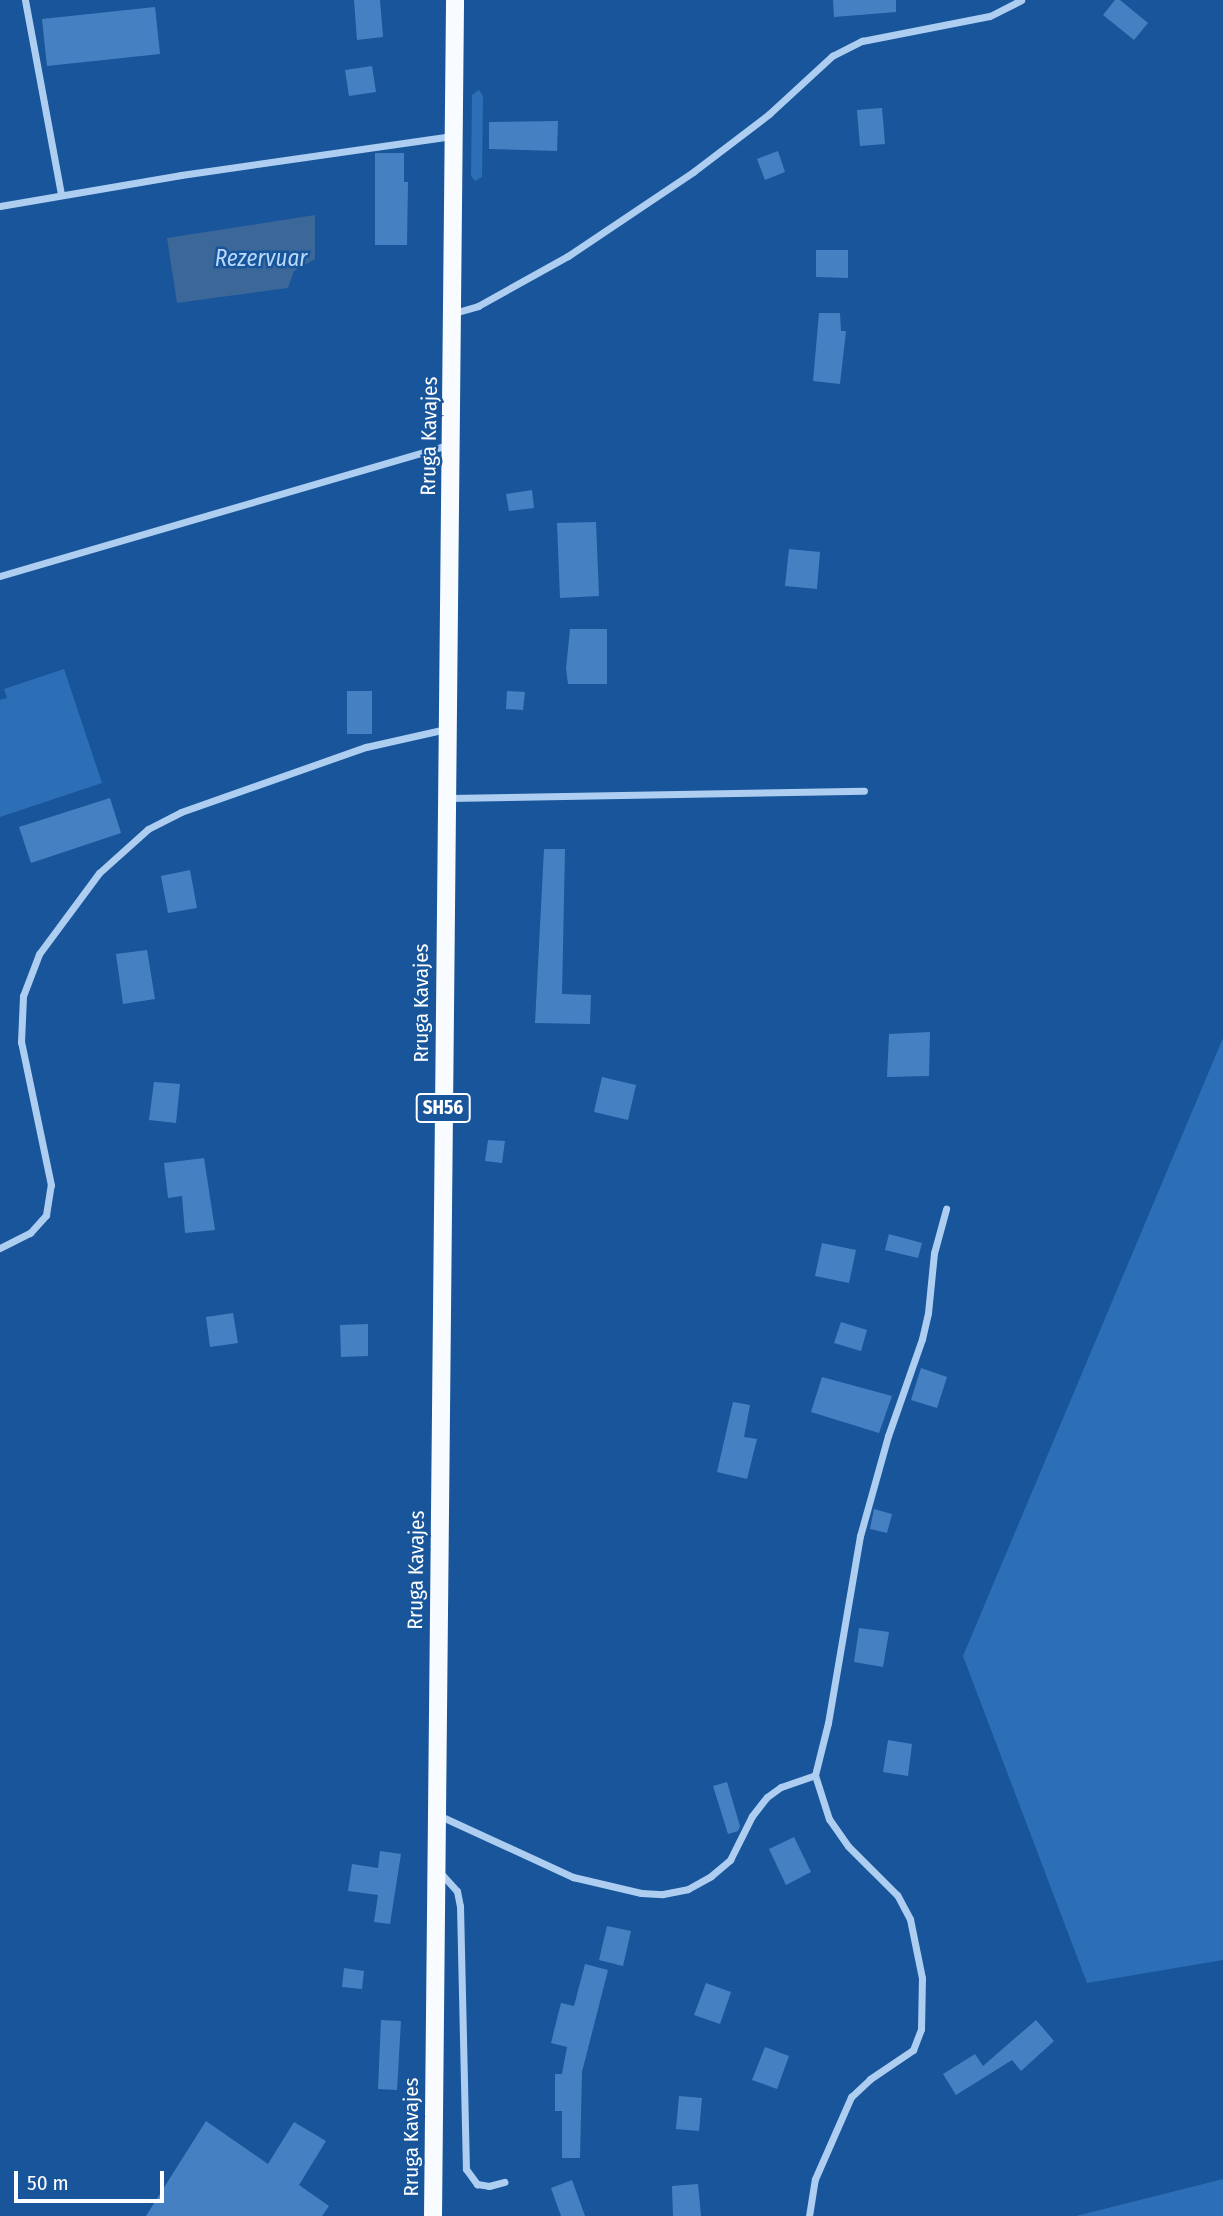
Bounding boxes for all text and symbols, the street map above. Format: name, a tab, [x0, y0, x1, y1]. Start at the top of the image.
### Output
water label: Rezervuar	[215, 244, 307, 272]
street label: Rruga Kavajes	[415, 376, 443, 496]
street label: Rruga Kavajes	[408, 943, 434, 1063]
road number: SH56	[415, 1092, 471, 1124]
street label: Rruga Kavajes	[402, 1510, 430, 1630]
street label: Rruga Kavajes	[398, 2077, 424, 2197]
scale bar	[18, 2156, 168, 2200]
text: 50 m	[27, 2170, 69, 2196]

